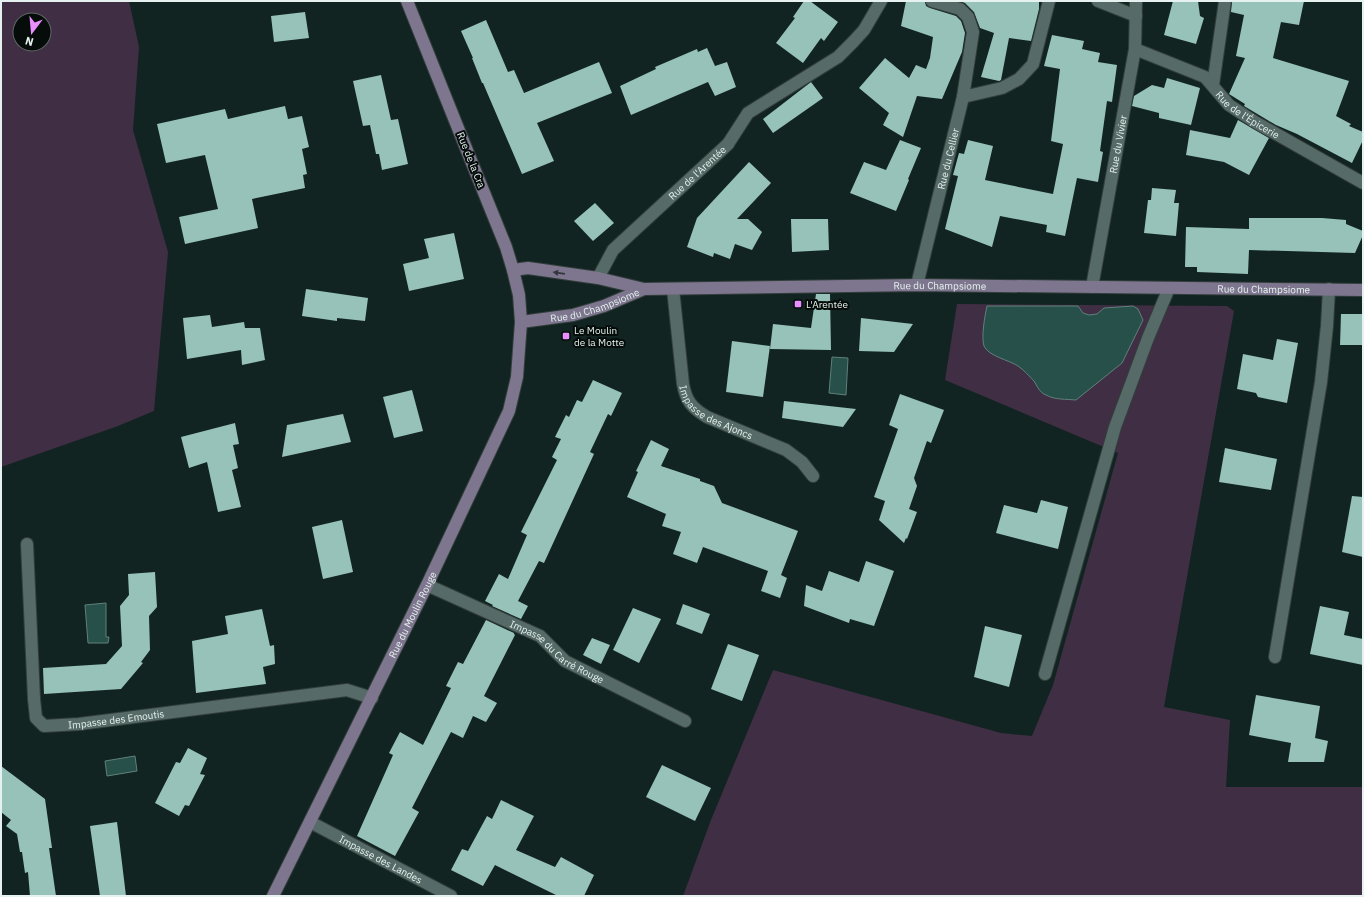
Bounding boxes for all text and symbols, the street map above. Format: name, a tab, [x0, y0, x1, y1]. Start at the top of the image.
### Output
north arrow	[12, 12, 52, 52]
text: N	[23, 34, 35, 49]
street label: Rue de l'Épicerie	[1213, 88, 1282, 141]
street label: Rue du Vivier	[1106, 114, 1129, 175]
street label: Rue du Cellier	[934, 126, 962, 191]
street label: Rue de la Cra	[454, 130, 488, 190]
street label: Rue de l'Arentée	[665, 142, 729, 202]
one-way arrow	[553, 270, 565, 276]
street label: Rue du Champsiome	[893, 278, 987, 292]
street label: Rue du Champsiome	[1217, 282, 1311, 296]
street label: Rue du Champsiome	[549, 285, 642, 324]
place label: L'Arentée	[806, 298, 848, 311]
marker: L'Arentée	[793, 299, 803, 309]
place label: Le Moulin de la Motte	[574, 324, 625, 349]
marker: Le Moulin de la Motte	[561, 331, 571, 341]
street label: Impasse des Ajoncs	[677, 384, 755, 442]
street label: Rue du Moulin Rouge	[385, 569, 439, 660]
street label: Impasse du Carré Rouge	[508, 617, 607, 686]
street label: Impasse des Emoutis	[68, 707, 165, 731]
street label: Impasse des Landes	[337, 832, 425, 886]

